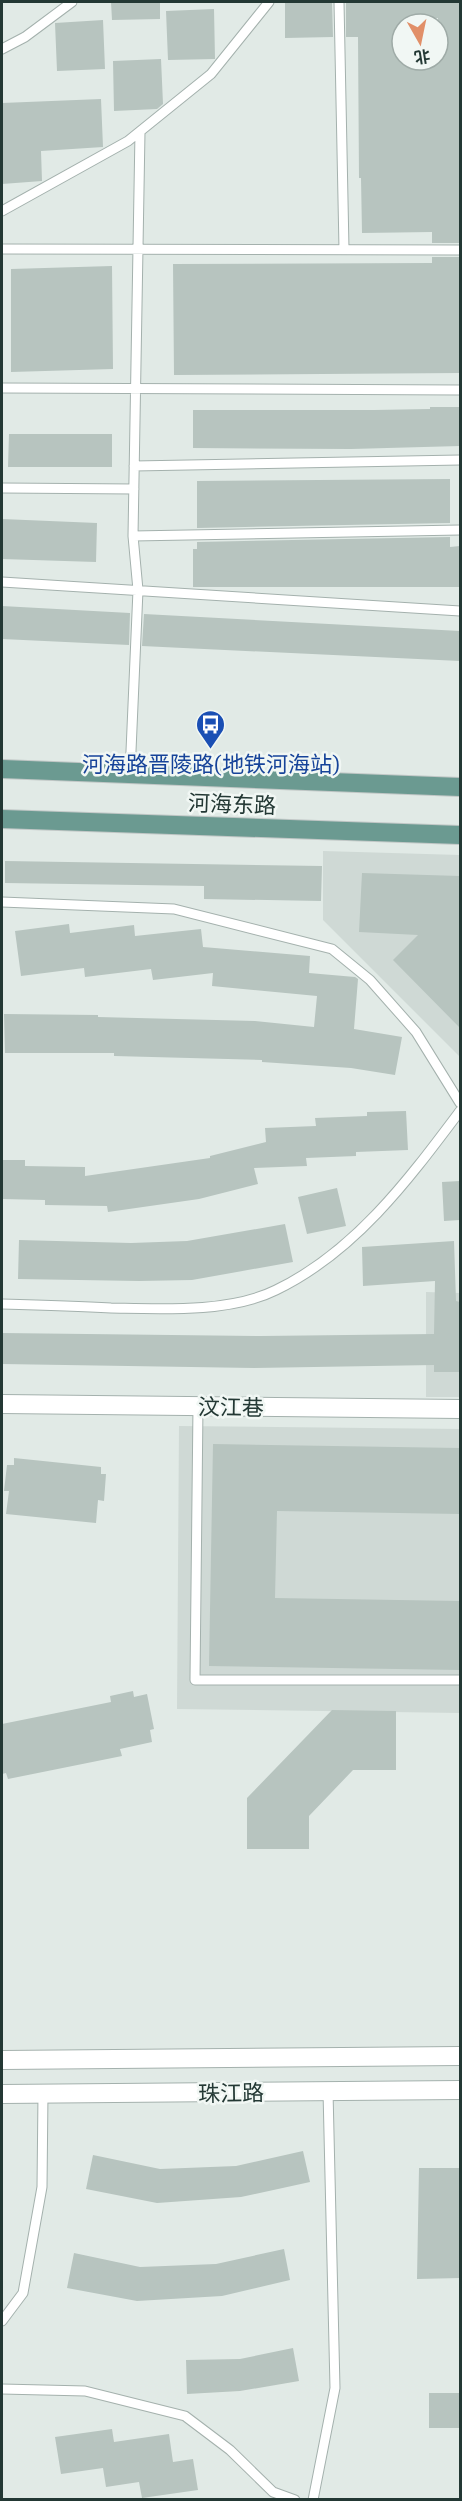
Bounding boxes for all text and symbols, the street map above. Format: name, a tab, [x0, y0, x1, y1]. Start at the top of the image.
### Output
north arrow	[390, 12, 450, 72]
text: 北	[413, 47, 432, 68]
bus stop icon: 河海路晋陵路(地铁河海站)	[195, 708, 227, 750]
place label: 河海路晋陵路(地铁河海站)	[82, 750, 340, 776]
street label: 河海东路	[188, 788, 276, 818]
street label: 汶江巷	[198, 1392, 264, 1420]
street label: 珠江路	[198, 2078, 264, 2106]

